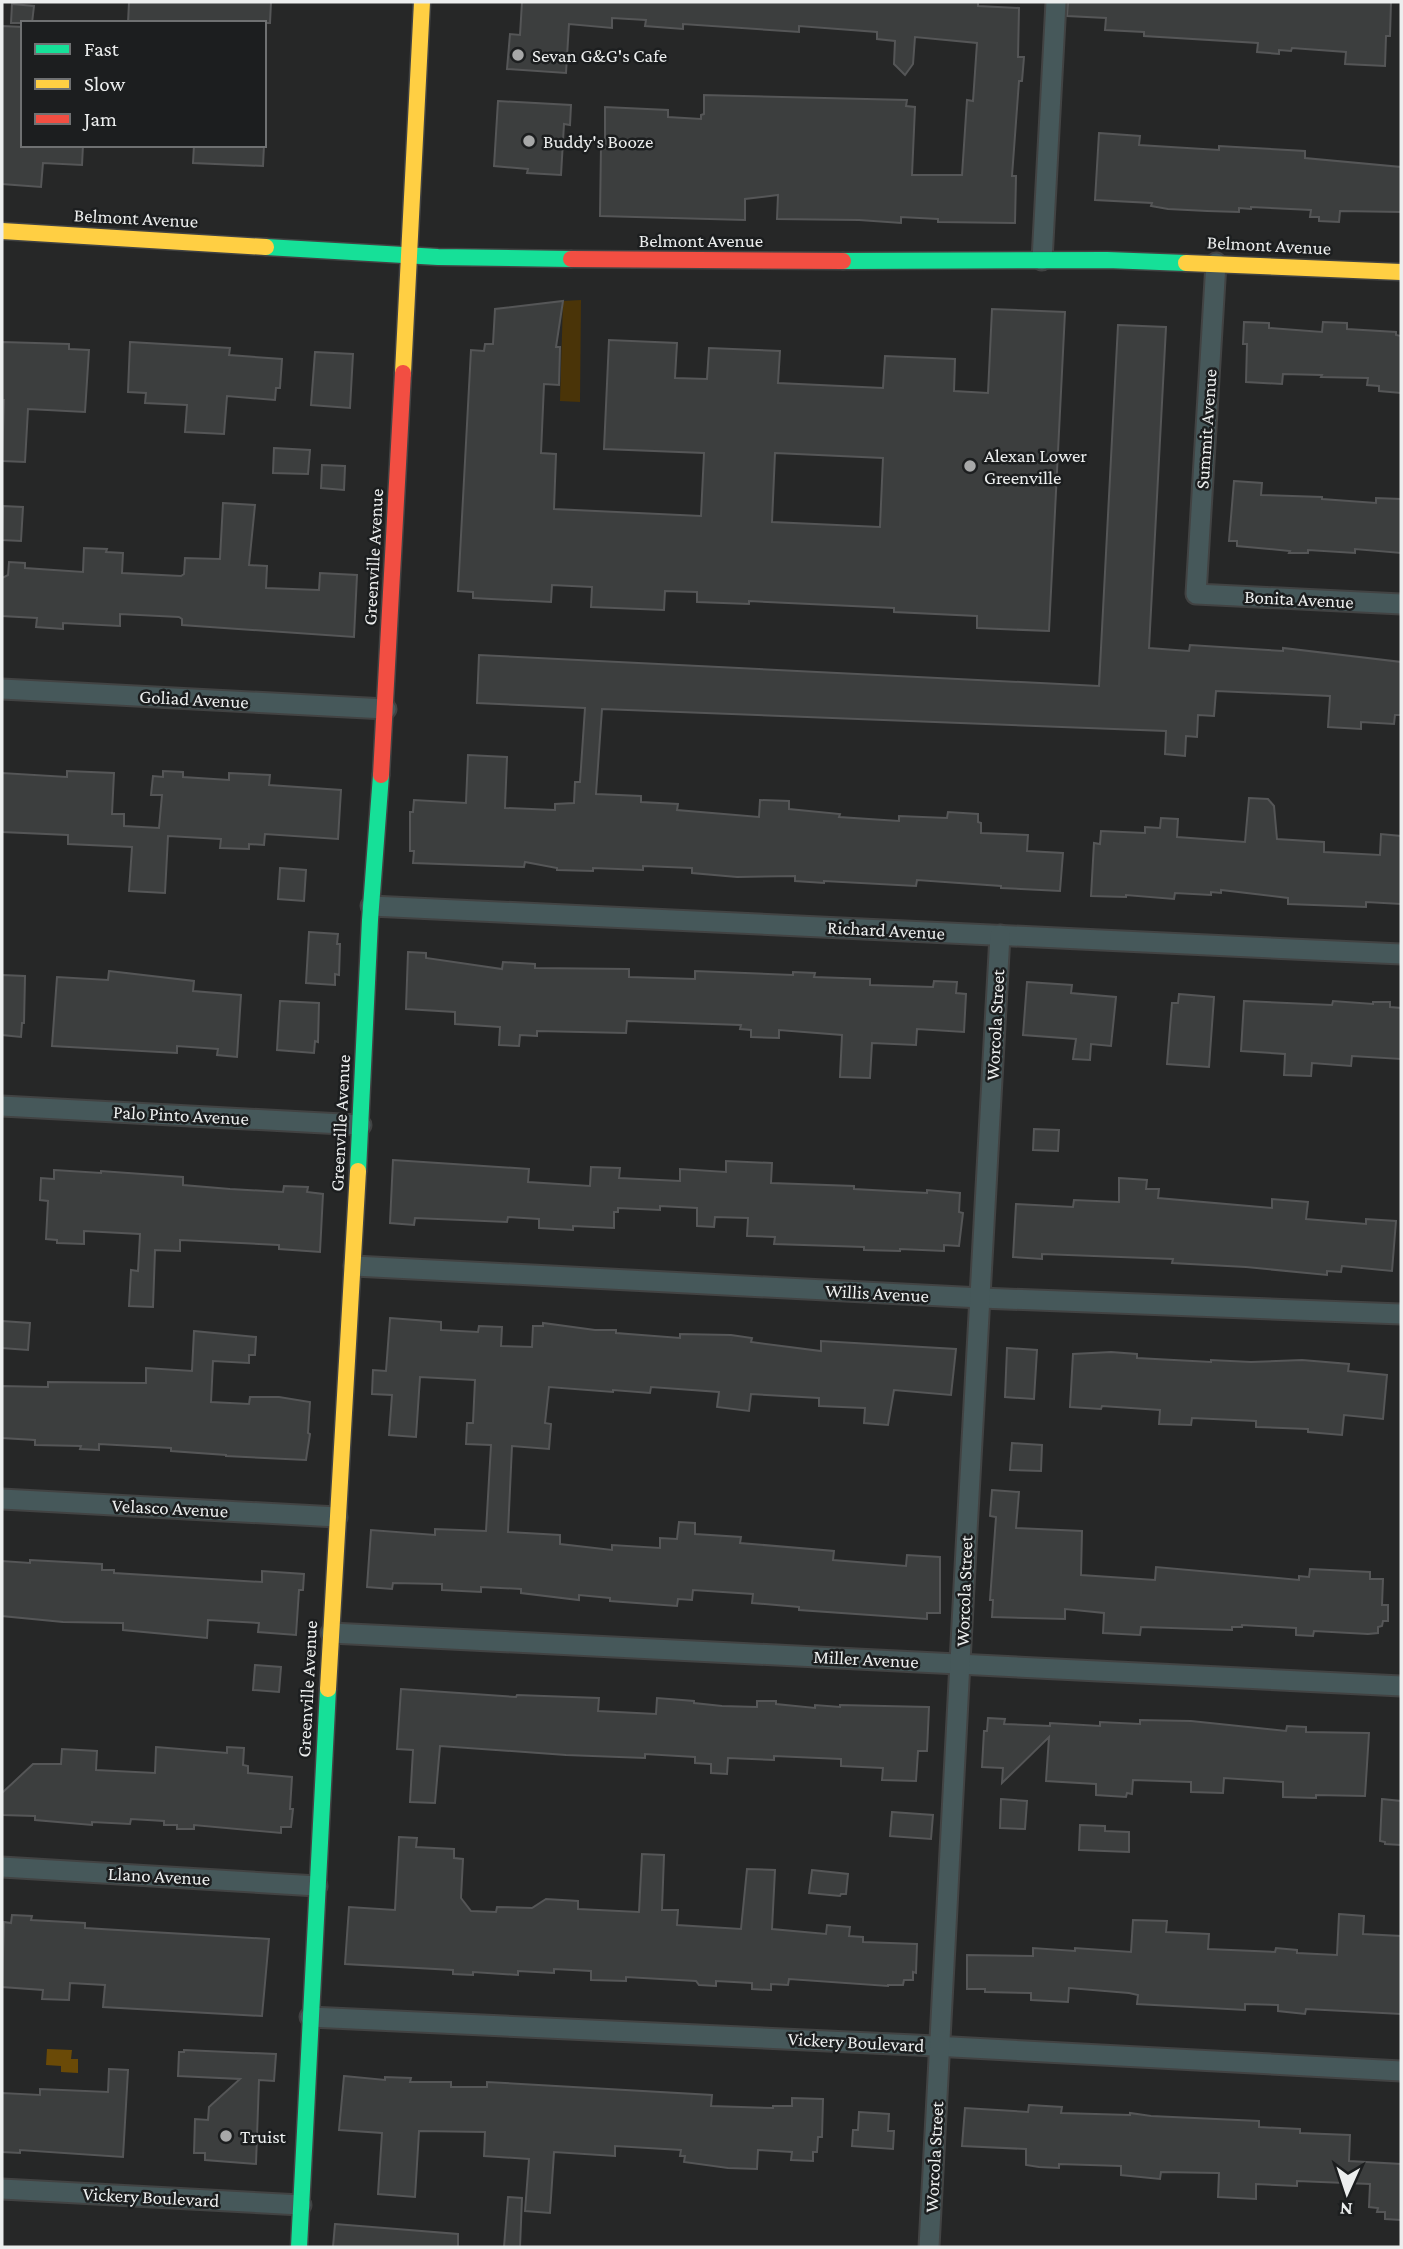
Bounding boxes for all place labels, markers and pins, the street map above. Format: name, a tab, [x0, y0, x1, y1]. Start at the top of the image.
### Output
place label: Sevan G&G's Cafe	[532, 45, 667, 66]
marker: Sevan G&G's Cafe	[510, 47, 526, 63]
place label: Buddy's Booze	[543, 131, 653, 152]
marker: Buddy's Booze	[521, 133, 537, 149]
place label: Alexan Lower Greenville	[984, 445, 1087, 488]
marker: Alexan Lower Greenville	[962, 458, 978, 474]
place label: Truist	[240, 2126, 287, 2147]
marker: Truist	[218, 2128, 234, 2144]

